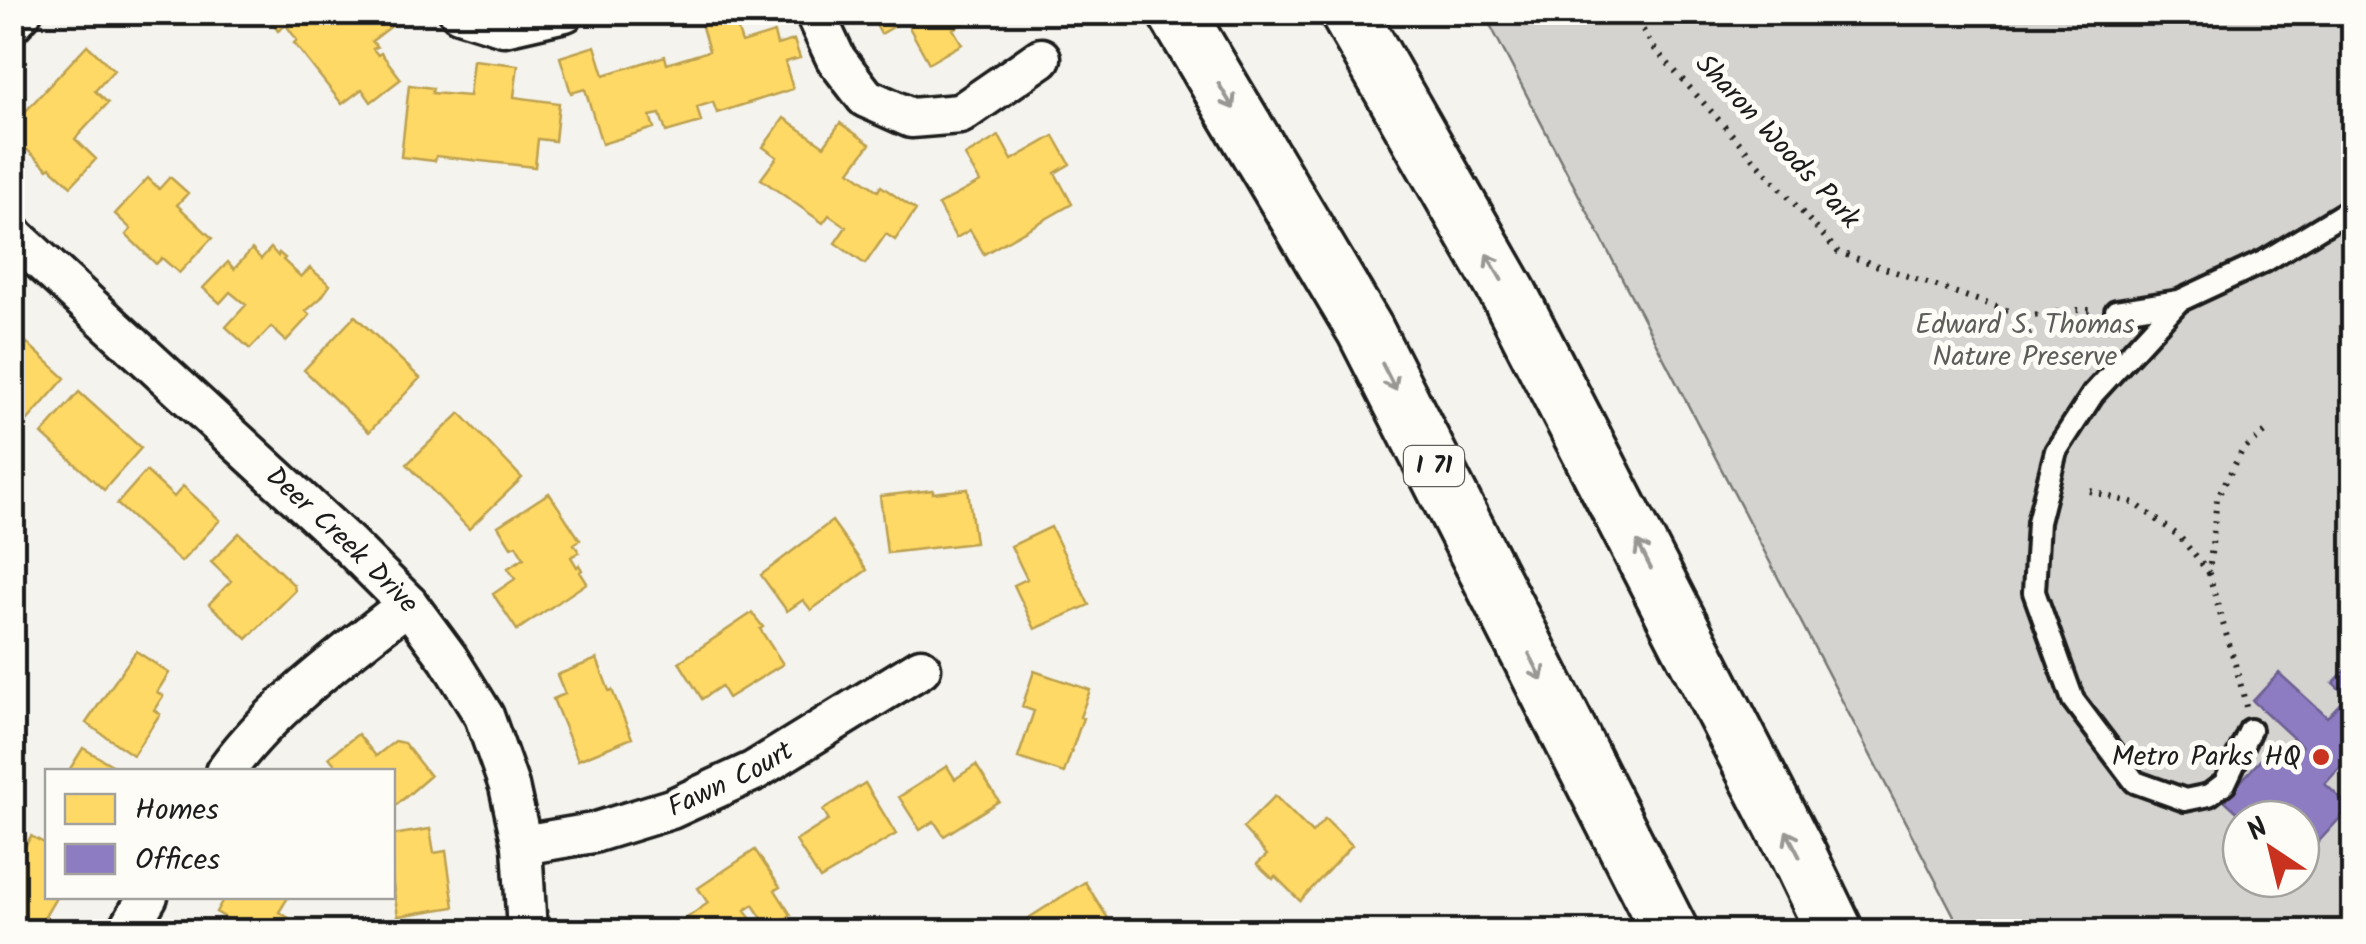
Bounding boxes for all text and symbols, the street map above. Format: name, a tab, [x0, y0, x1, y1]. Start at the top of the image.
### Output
street label: Sharon Woods Park	[1683, 44, 1871, 241]
one-way arrow	[1216, 81, 1236, 110]
one-way arrow	[1483, 252, 1503, 282]
park label: Edward S. Thomas Nature Preserve	[1915, 303, 2135, 380]
one-way arrow	[1380, 362, 1399, 392]
road number: I 71	[1404, 446, 1464, 486]
street label: Deer Creek Drive	[255, 456, 430, 623]
one-way arrow	[1634, 540, 1653, 570]
one-way arrow	[1527, 652, 1546, 682]
street label: Fawn Court	[660, 729, 803, 830]
place label: Metro Parks HQ	[2112, 735, 2301, 780]
marker: Metro Parks HQ	[2310, 746, 2332, 768]
legend	[45, 769, 395, 899]
text: Homes	[135, 787, 219, 835]
north arrow	[2221, 799, 2321, 899]
text: N	[2238, 807, 2279, 854]
one-way arrow	[1783, 829, 1802, 859]
text: Offices	[135, 837, 220, 885]

